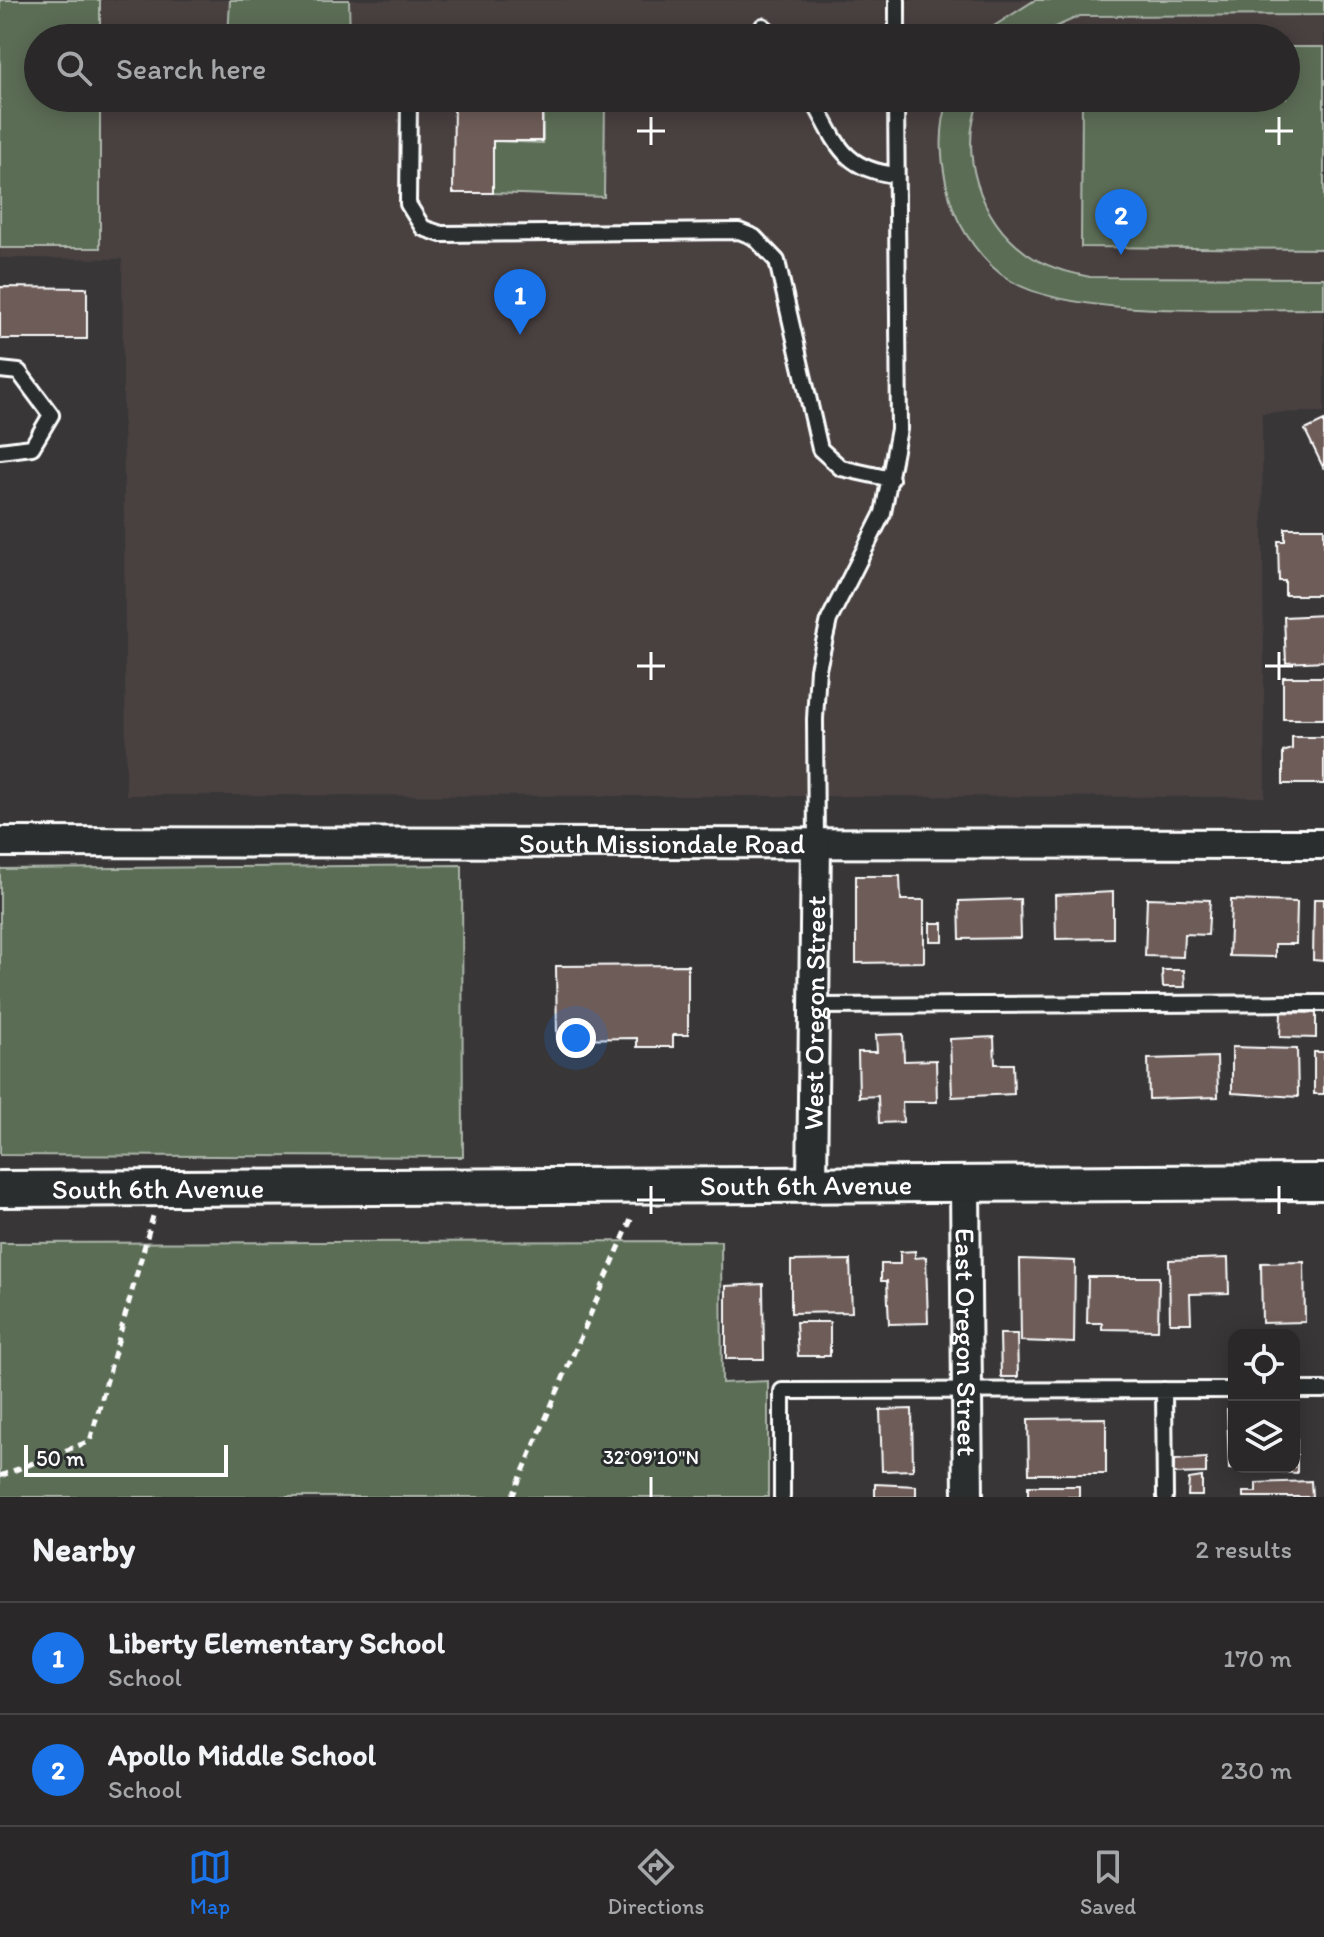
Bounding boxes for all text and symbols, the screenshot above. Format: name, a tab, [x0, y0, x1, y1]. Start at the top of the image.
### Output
search box	[24, 24, 1300, 112]
icon: search	[52, 46, 96, 90]
text: Search here	[116, 50, 266, 87]
pin: 2	[1095, 189, 1147, 255]
pin: 1	[494, 269, 546, 335]
street label: South Missiondale Road	[519, 826, 805, 860]
street label: West Oregon Street	[796, 895, 832, 1131]
your location	[556, 1018, 596, 1058]
street label: South 6th Avenue	[700, 1167, 912, 1202]
street label: South 6th Avenue	[52, 1171, 264, 1206]
street label: East Oregon Street	[948, 1228, 985, 1456]
map controls	[1228, 1329, 1300, 1473]
button: locate	[1228, 1329, 1300, 1401]
button: layers	[1228, 1401, 1300, 1473]
scale bar	[24, 1441, 228, 1477]
text: 50 m	[36, 1445, 85, 1472]
text: 32°09'10"N	[603, 1445, 699, 1469]
text: Nearby	[32, 1529, 135, 1570]
text: 2 results	[1195, 1533, 1292, 1565]
text: Liberty Elementary School	[108, 1624, 445, 1661]
text: 1	[52, 1642, 64, 1674]
text: 170 m	[1223, 1642, 1292, 1674]
text: School	[108, 1661, 182, 1693]
text: Apollo Middle School	[108, 1736, 376, 1773]
text: 2	[51, 1754, 65, 1786]
text: 230 m	[1220, 1754, 1292, 1786]
text: School	[108, 1773, 182, 1805]
tab: Map	[188, 1845, 232, 1920]
tab: Directions	[608, 1845, 704, 1920]
tab: Saved	[1080, 1845, 1136, 1920]

